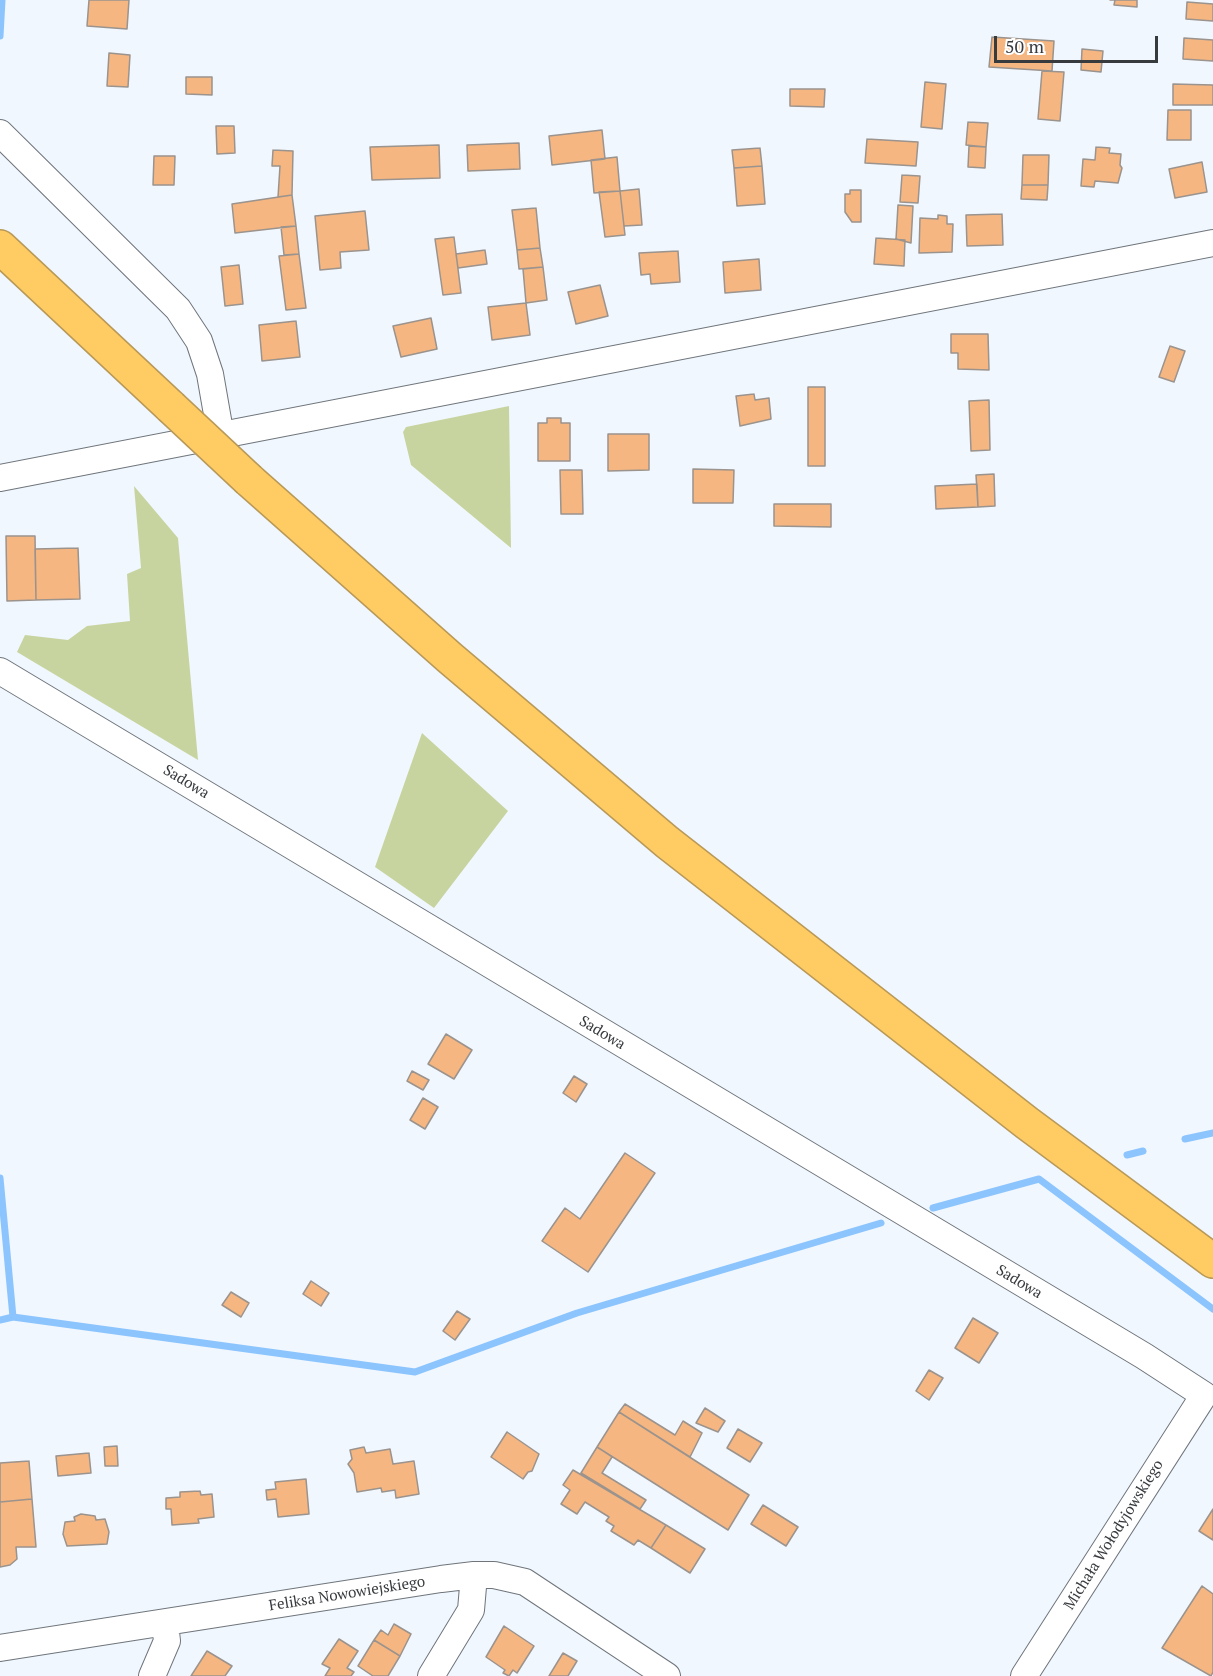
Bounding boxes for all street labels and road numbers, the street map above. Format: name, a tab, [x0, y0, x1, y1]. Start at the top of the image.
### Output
street label: Sadowa	[160, 761, 212, 803]
street label: Sadowa	[576, 1012, 628, 1054]
street label: Sadowa	[993, 1261, 1045, 1303]
street label: Michała Wołodyjowskiego	[1060, 1457, 1168, 1613]
street label: Feliksa Nowowiejskiego	[268, 1573, 426, 1615]

